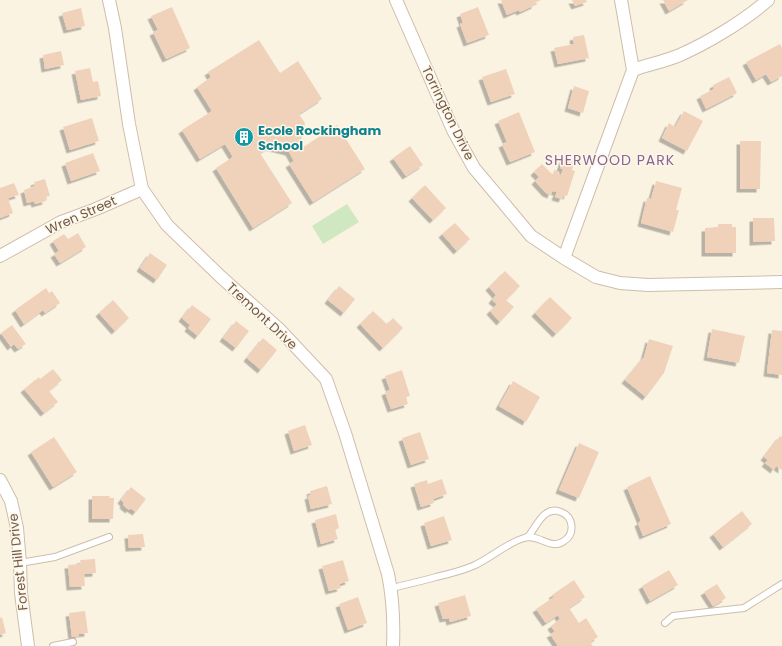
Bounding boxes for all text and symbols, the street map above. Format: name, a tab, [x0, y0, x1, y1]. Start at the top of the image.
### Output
street label: Torrington Drive	[417, 63, 479, 163]
place label: Ecole Rockingham School	[258, 121, 381, 155]
building icon: Ecole Rockingham School	[233, 126, 255, 148]
district label: SHERWOOD PARK	[545, 150, 675, 170]
street label: Wren Street	[43, 191, 120, 239]
street label: Tremont Drive	[222, 278, 302, 354]
street label: Forest Hill Drive	[3, 513, 33, 611]

